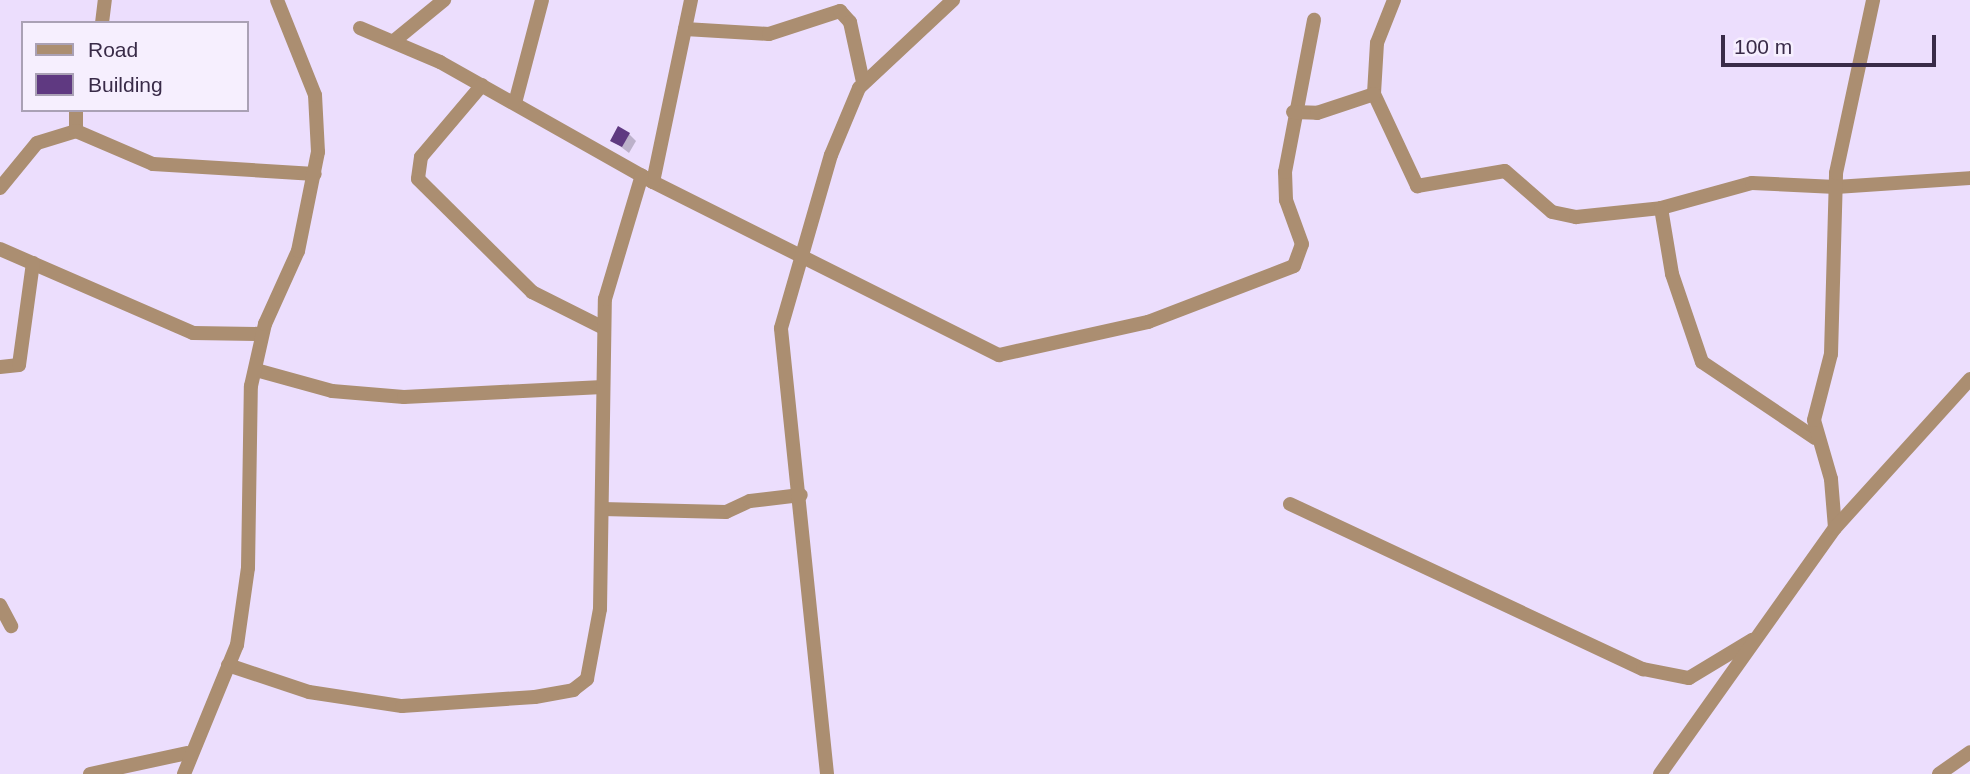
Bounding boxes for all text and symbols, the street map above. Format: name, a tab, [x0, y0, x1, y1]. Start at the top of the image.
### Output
legend	[21, 21, 248, 112]
scale bar	[1725, 21, 1940, 65]
text: 100 m	[1734, 35, 1792, 58]
text: Road	[88, 38, 138, 61]
text: Building	[88, 73, 163, 96]

